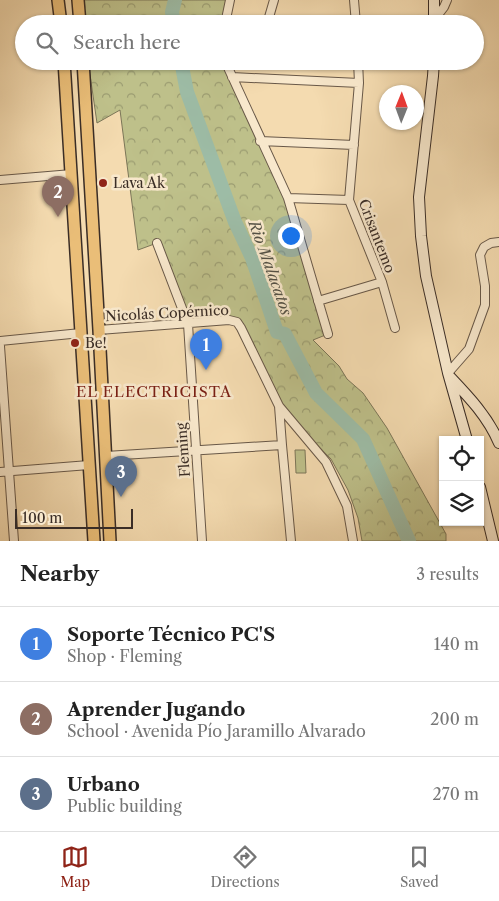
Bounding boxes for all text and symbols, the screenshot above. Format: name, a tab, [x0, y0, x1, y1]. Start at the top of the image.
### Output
search box	[15, 15, 484, 70]
icon: search	[33, 29, 61, 57]
text: Search here	[73, 31, 181, 54]
north arrow	[379, 85, 424, 130]
place label: Lava Ak	[113, 174, 166, 192]
pin: 2	[42, 176, 74, 217]
marker: Lava Ak	[97, 177, 109, 189]
street label: Crisantemo	[355, 197, 399, 275]
water label: Rio Malacatos	[244, 217, 297, 318]
your location	[278, 223, 304, 249]
street label: Nicolás Copérnico	[105, 301, 229, 325]
pin: 1	[190, 329, 222, 370]
place label: Be!	[85, 334, 107, 352]
marker: Be!	[69, 337, 81, 349]
district label: EL ELECTRICISTA	[76, 382, 232, 401]
street label: Fleming	[172, 422, 194, 478]
map controls	[439, 436, 484, 526]
button: locate	[439, 436, 484, 481]
pin: 3	[105, 456, 137, 497]
button: layers	[439, 481, 484, 526]
scale bar	[15, 506, 132, 529]
text: 100 m	[22, 509, 62, 527]
text: Nearby	[20, 561, 99, 586]
text: 3 results	[416, 564, 479, 584]
text: Soporte Técnico PC'S	[67, 623, 275, 646]
text: 1	[32, 634, 40, 654]
text: 140 m	[434, 634, 479, 654]
text: Shop · Fleming	[67, 646, 182, 666]
text: Aprender Jugando	[67, 698, 245, 721]
text: 2	[31, 709, 41, 729]
text: 200 m	[430, 709, 479, 729]
text: School · Avenida Pío Jaramillo Alvarado	[67, 721, 366, 741]
text: Urbano	[67, 773, 140, 796]
text: 3	[31, 784, 41, 804]
text: 270 m	[433, 784, 479, 804]
text: Public building	[67, 796, 182, 816]
tab: Map	[60, 843, 90, 891]
tab: Directions	[210, 843, 280, 891]
tab: Saved	[400, 843, 439, 891]

